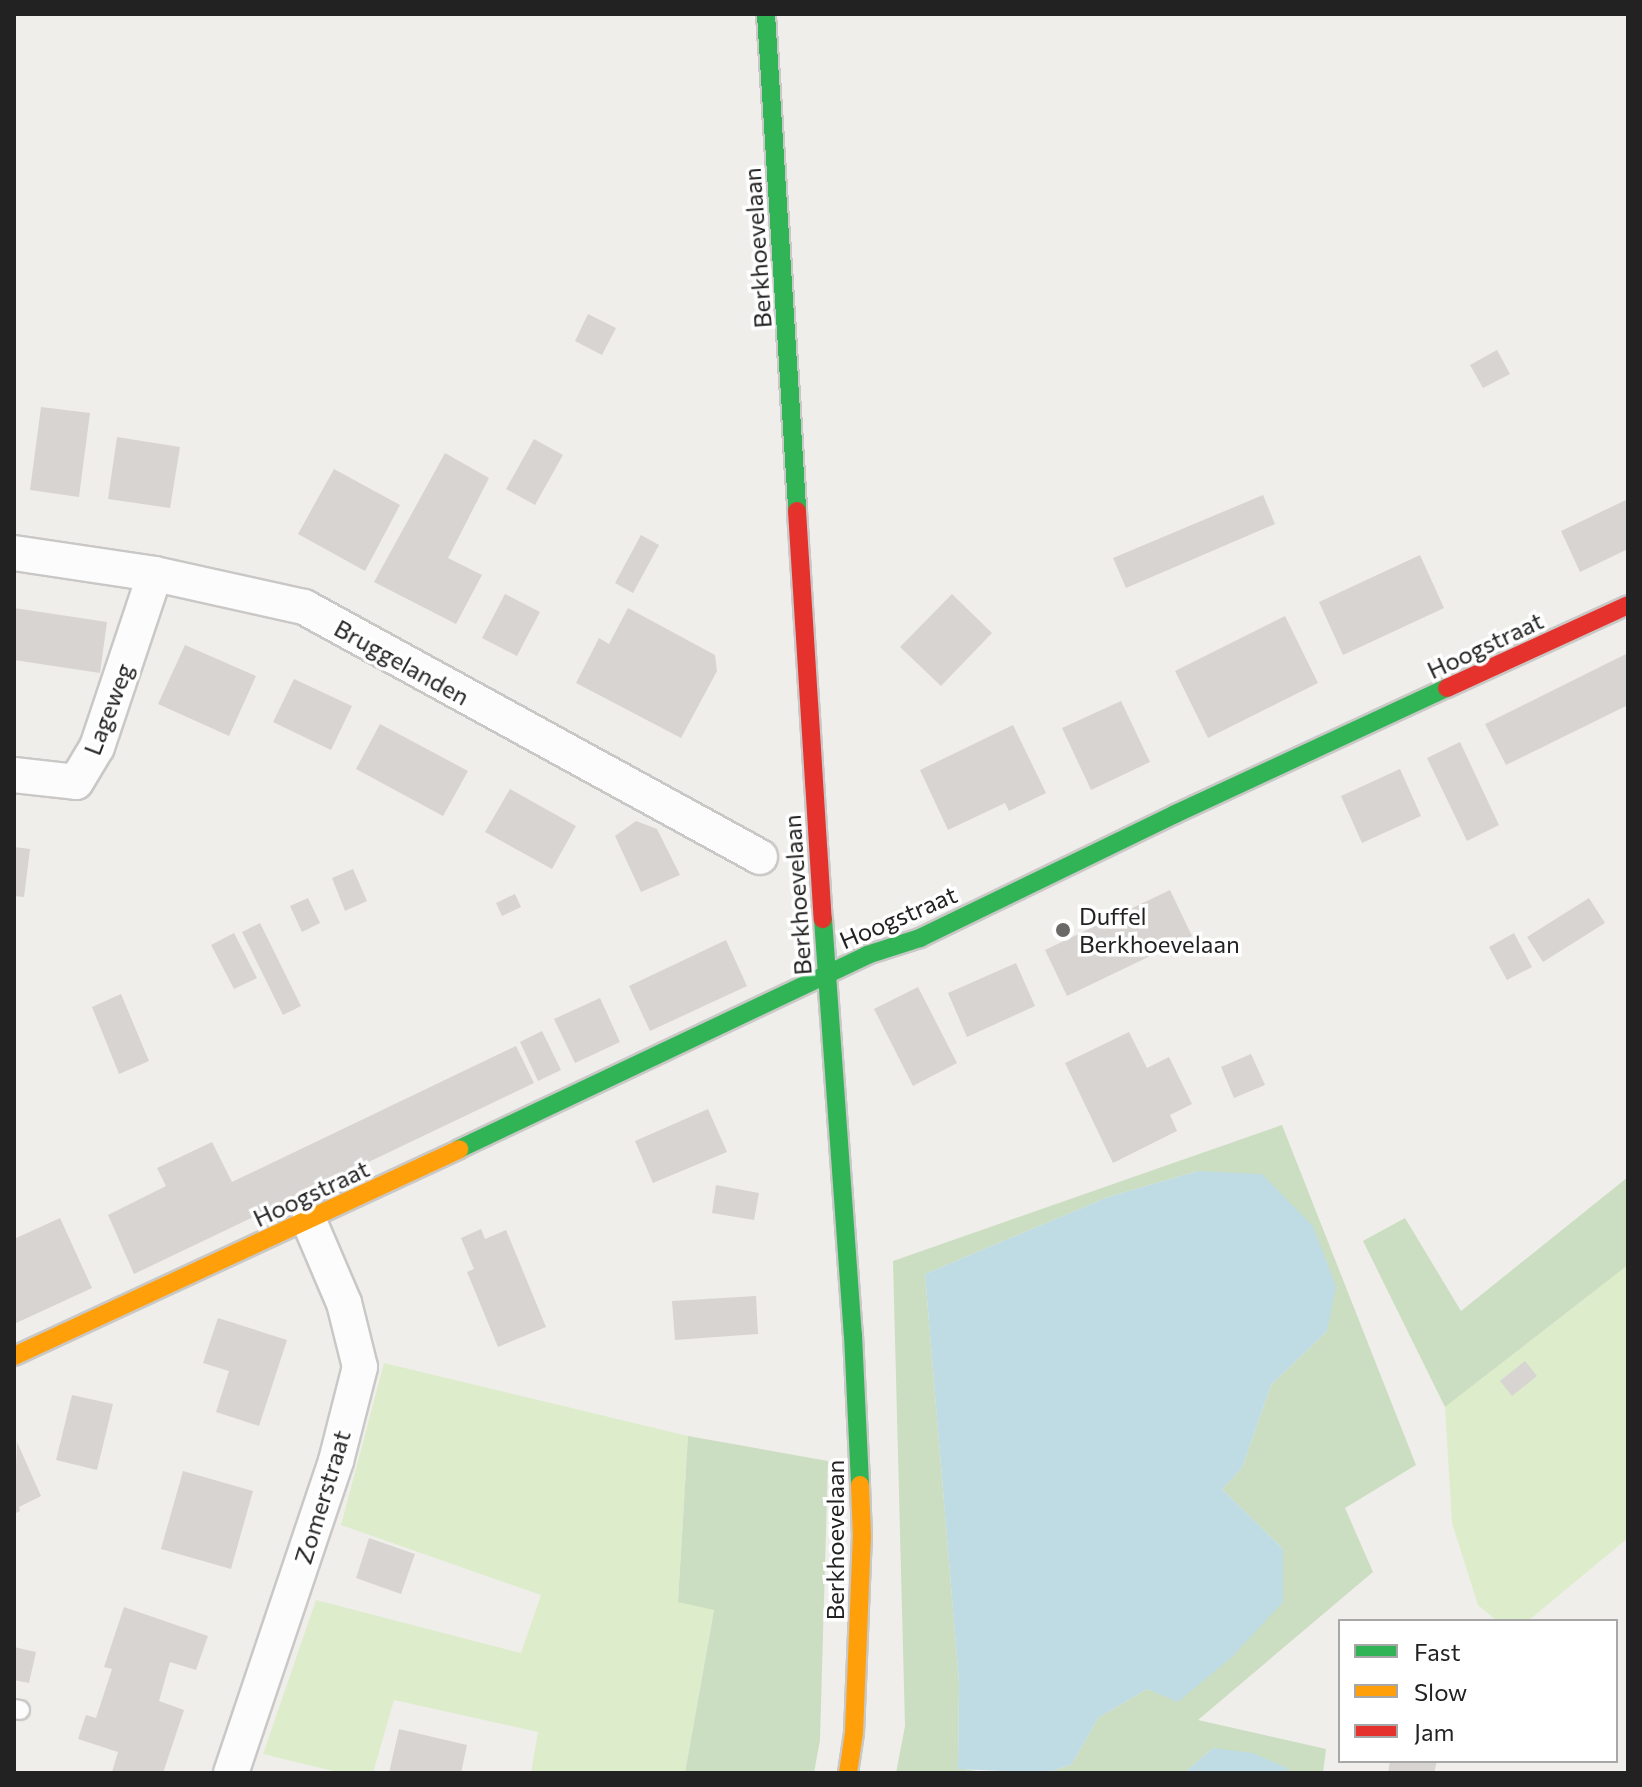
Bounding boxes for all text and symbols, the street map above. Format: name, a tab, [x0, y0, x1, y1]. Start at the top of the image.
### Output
street label: Berkhoevelaan	[737, 167, 777, 329]
street label: Hoogstraat	[1422, 606, 1548, 684]
street label: Bruggelanden	[330, 613, 474, 711]
street label: Lageweg	[77, 659, 139, 759]
street label: Berkhoevelaan	[777, 814, 817, 976]
street label: Hoogstraat	[835, 879, 961, 955]
place label: Duffel Berkhoevelaan	[1079, 902, 1240, 958]
marker: Duffel Berkhoevelaan	[1054, 921, 1072, 939]
street label: Hoogstraat	[248, 1154, 374, 1232]
street label: Zomerstraat	[288, 1427, 356, 1567]
street label: Berkhoevelaan	[821, 1460, 849, 1620]
legend	[1338, 1619, 1618, 1763]
text: Fast	[1414, 1637, 1461, 1666]
text: Slow	[1414, 1677, 1467, 1706]
text: Jam	[1414, 1717, 1454, 1746]

